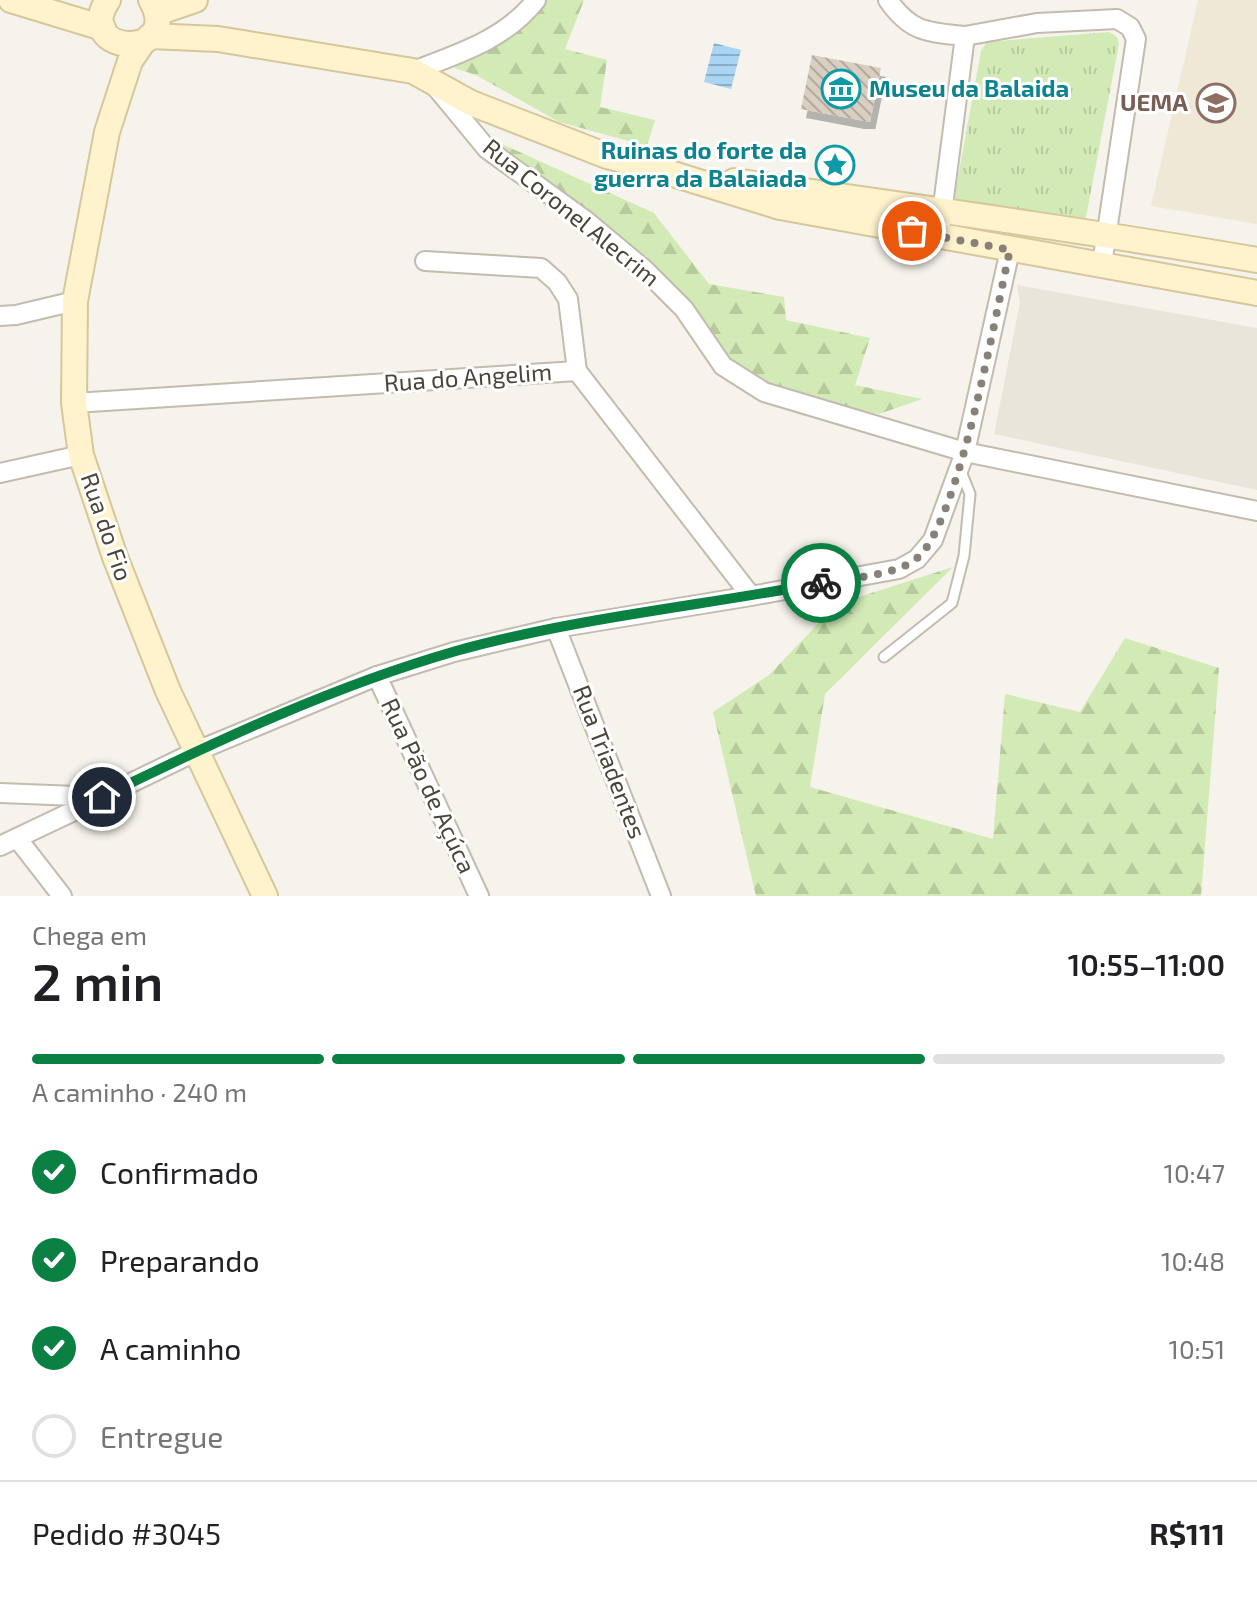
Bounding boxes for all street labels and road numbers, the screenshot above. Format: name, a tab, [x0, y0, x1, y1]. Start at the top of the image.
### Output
street label: Rua Coronel Alecrim	[478, 132, 666, 292]
street label: Rua do Angelim	[383, 356, 553, 397]
street label: Rua do Fio	[75, 469, 139, 584]
street label: Rua Triadentes	[568, 681, 653, 842]
street label: Rua Pão de Açúca	[375, 693, 483, 878]

